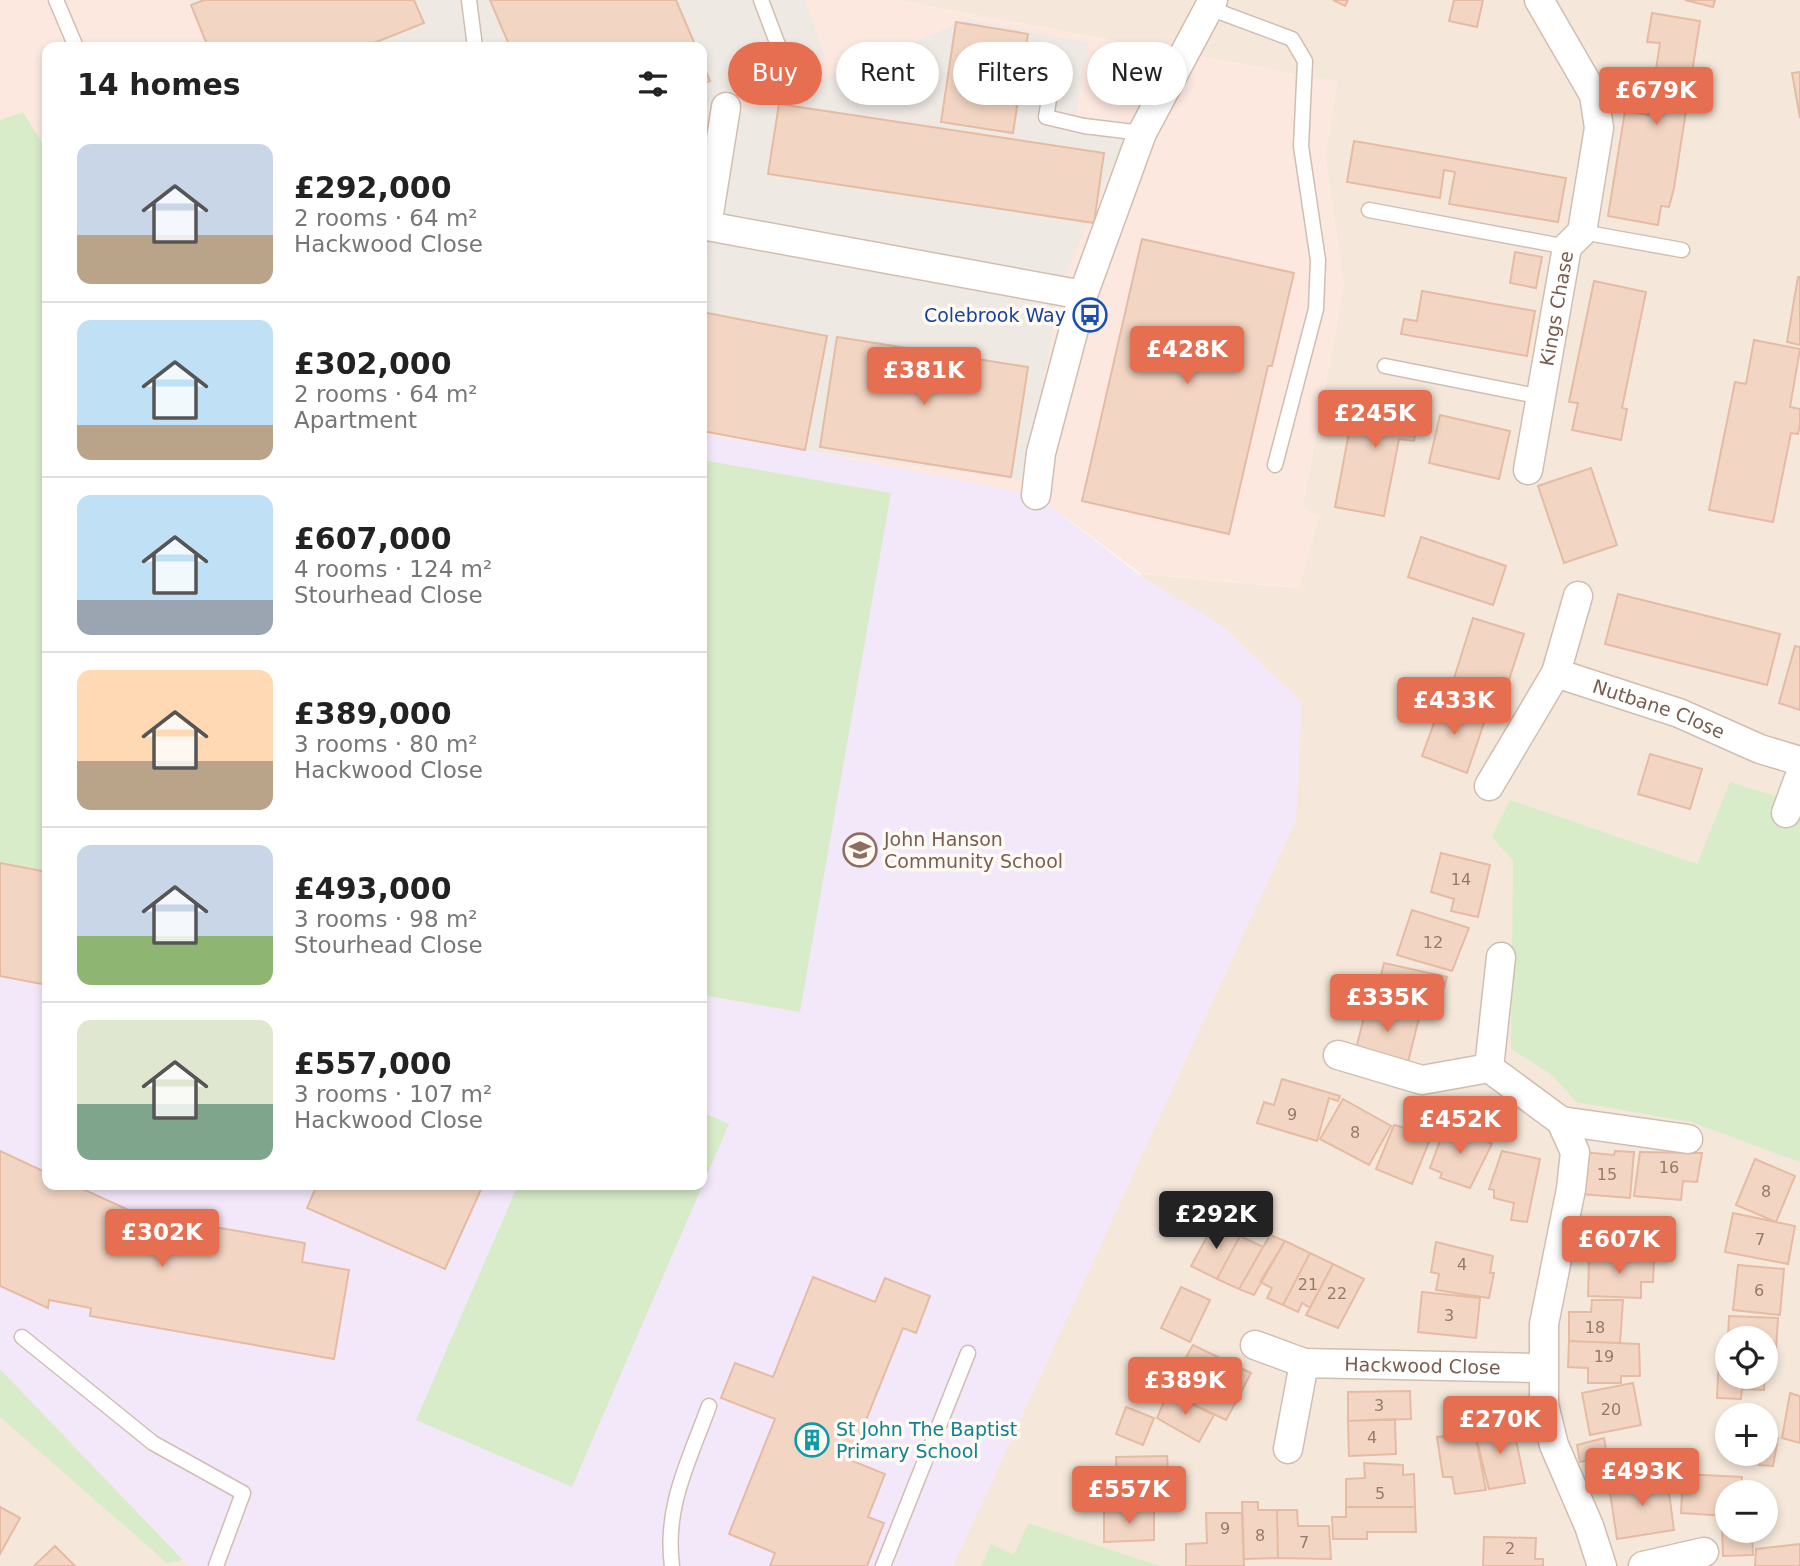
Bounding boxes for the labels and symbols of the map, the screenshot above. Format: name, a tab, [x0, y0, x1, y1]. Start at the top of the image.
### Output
pin: £679K	[1607, 68, 1705, 127]
street label: Kings Chase	[1535, 249, 1577, 368]
bus stop icon: Colebrook Way	[1071, 296, 1109, 334]
place label: Colebrook Way	[924, 304, 1066, 326]
pin: £428K	[1138, 326, 1236, 386]
pin: £381K	[875, 348, 973, 407]
pin: £245K	[1326, 391, 1424, 450]
street label: Nutbane Close	[1590, 675, 1728, 743]
pin: £433K	[1405, 678, 1503, 737]
place label: John Hanson Community School	[883, 828, 1063, 872]
school or university icon: John Hanson Community School	[841, 831, 879, 869]
house number: 14	[1451, 870, 1471, 889]
house number: 12	[1423, 933, 1443, 952]
pin: £335K	[1338, 974, 1436, 1034]
pin: £452K	[1411, 1096, 1509, 1156]
house number: 9	[1287, 1105, 1297, 1124]
house number: 8	[1350, 1123, 1360, 1142]
house number: 16	[1659, 1158, 1679, 1177]
house number: 15	[1597, 1165, 1617, 1184]
house number: 8	[1761, 1182, 1771, 1201]
pin: £292K	[1167, 1192, 1265, 1251]
pin: £302K	[113, 1210, 211, 1269]
pin: £607K	[1570, 1216, 1668, 1276]
house number: 7	[1755, 1230, 1765, 1249]
house number: 4	[1457, 1255, 1467, 1274]
house number: 21	[1298, 1275, 1318, 1294]
house number: 6	[1754, 1281, 1764, 1300]
house number: 22	[1327, 1284, 1347, 1303]
house number: 3	[1444, 1306, 1454, 1325]
house number: 18	[1585, 1318, 1605, 1337]
house number: 19	[1594, 1347, 1614, 1366]
street label: Hackwood Close	[1344, 1353, 1501, 1378]
pin: £389K	[1136, 1358, 1234, 1417]
house number: 3	[1374, 1396, 1384, 1415]
pin: £270K	[1451, 1396, 1549, 1456]
house number: 20	[1601, 1400, 1621, 1419]
place label: St John The Baptist Primary School	[836, 1418, 1017, 1462]
building icon: St John The Baptist Primary School	[793, 1421, 831, 1459]
house number: 4	[1367, 1428, 1377, 1447]
pin: £493K	[1593, 1448, 1691, 1508]
pin: £557K	[1080, 1466, 1178, 1526]
house number: 5	[1375, 1484, 1385, 1503]
house number: 9	[1220, 1519, 1230, 1538]
house number: 8	[1255, 1526, 1265, 1545]
house number: 7	[1299, 1533, 1309, 1552]
house number: 2	[1505, 1539, 1515, 1558]

